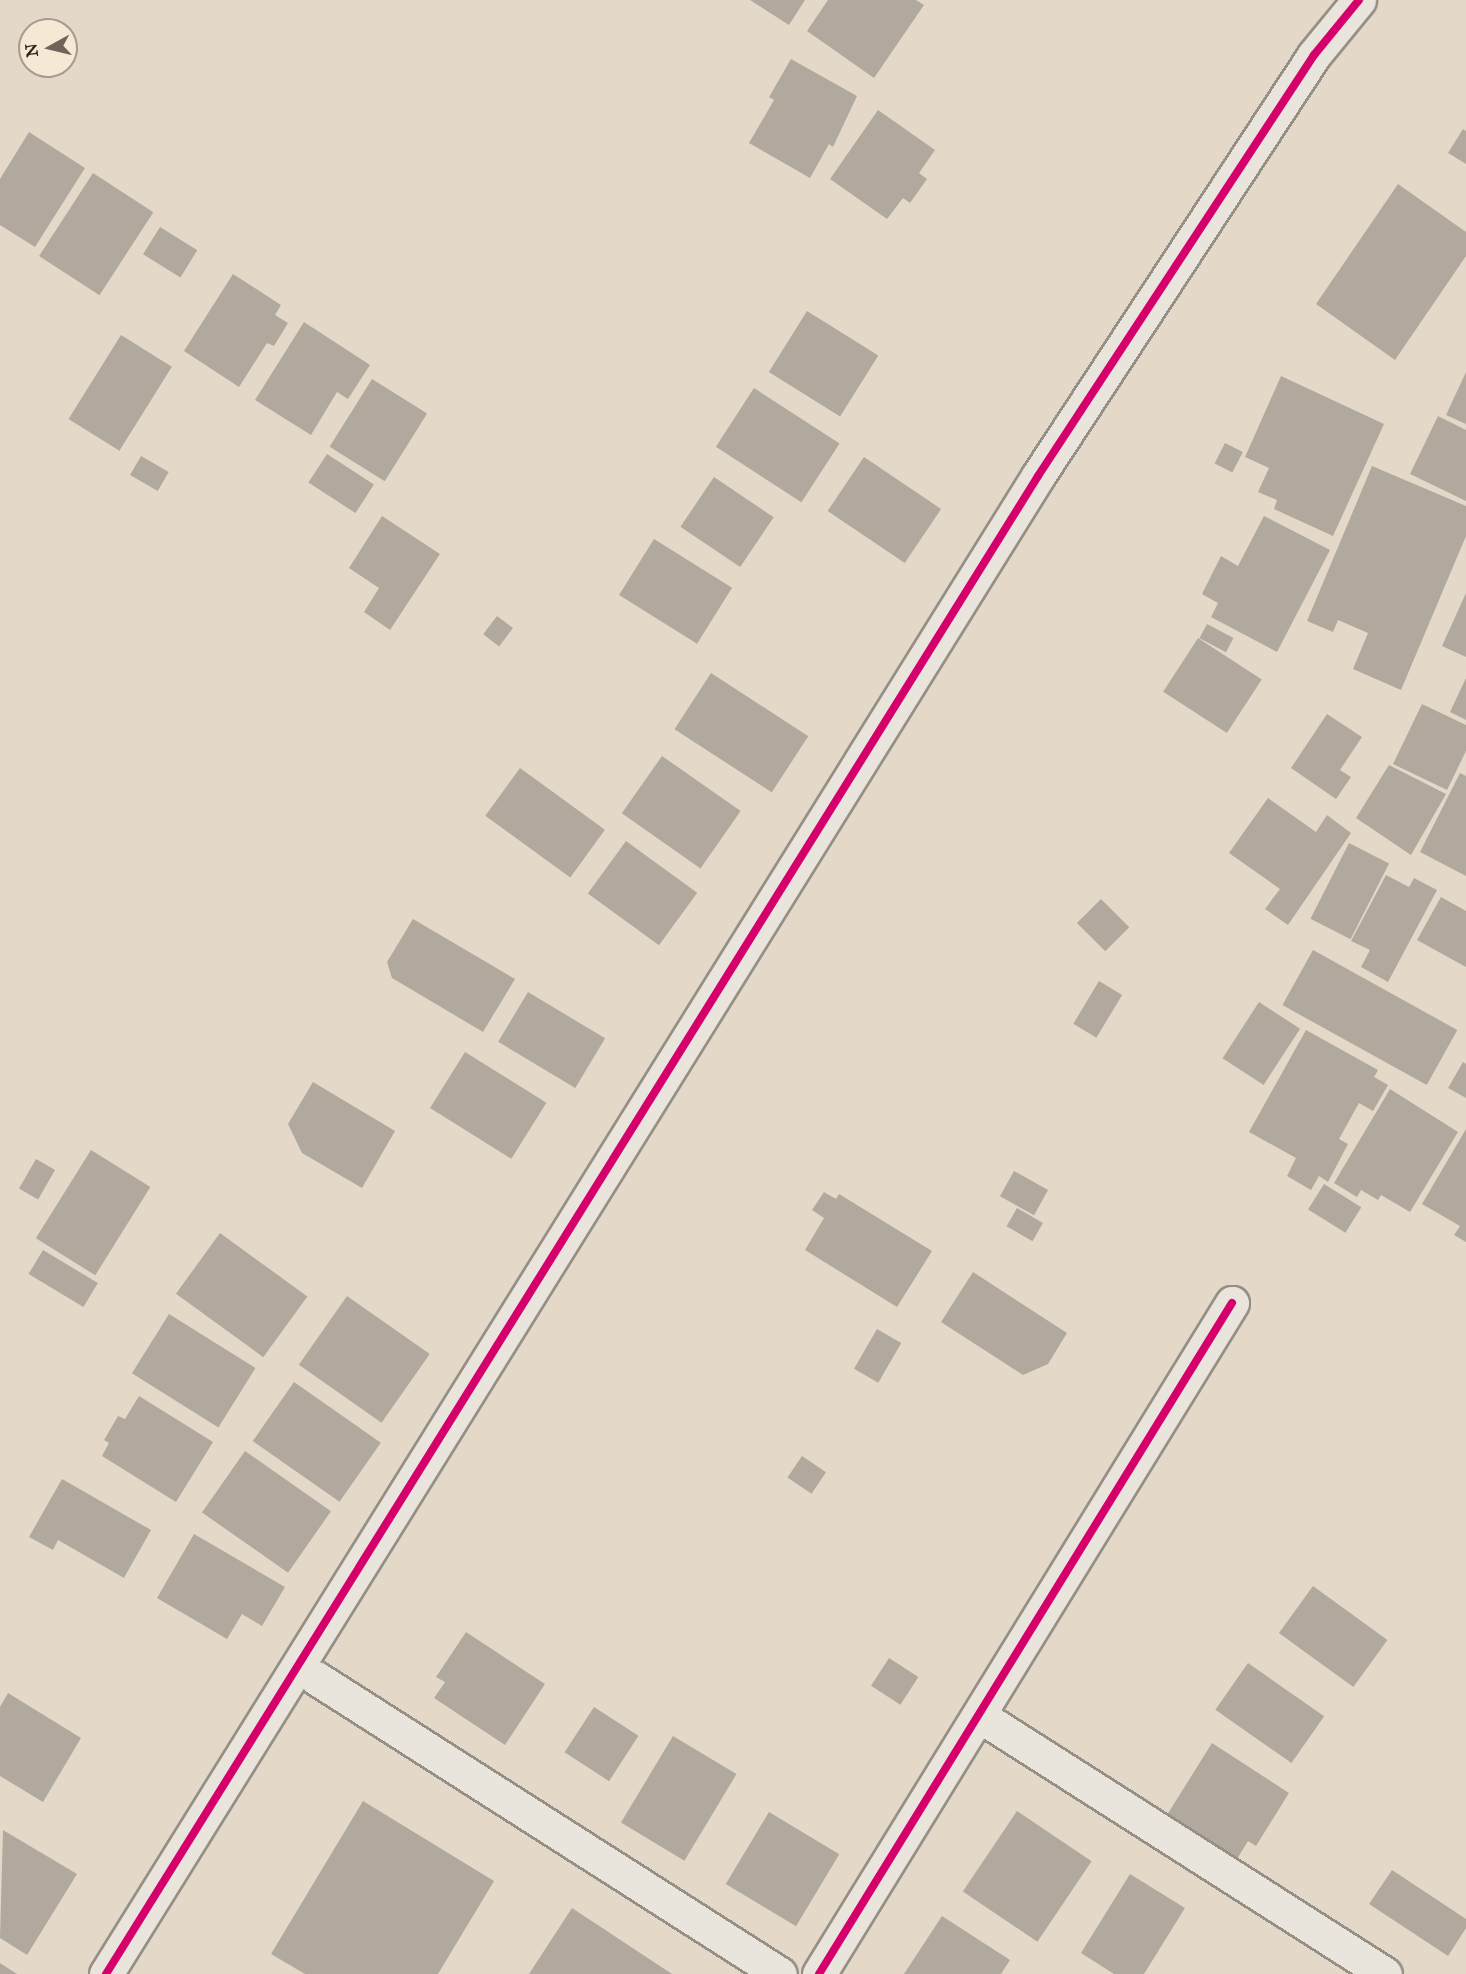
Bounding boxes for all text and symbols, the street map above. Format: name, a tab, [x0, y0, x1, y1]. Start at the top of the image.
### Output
north arrow	[18, 18, 78, 78]
text: N	[21, 42, 42, 58]

